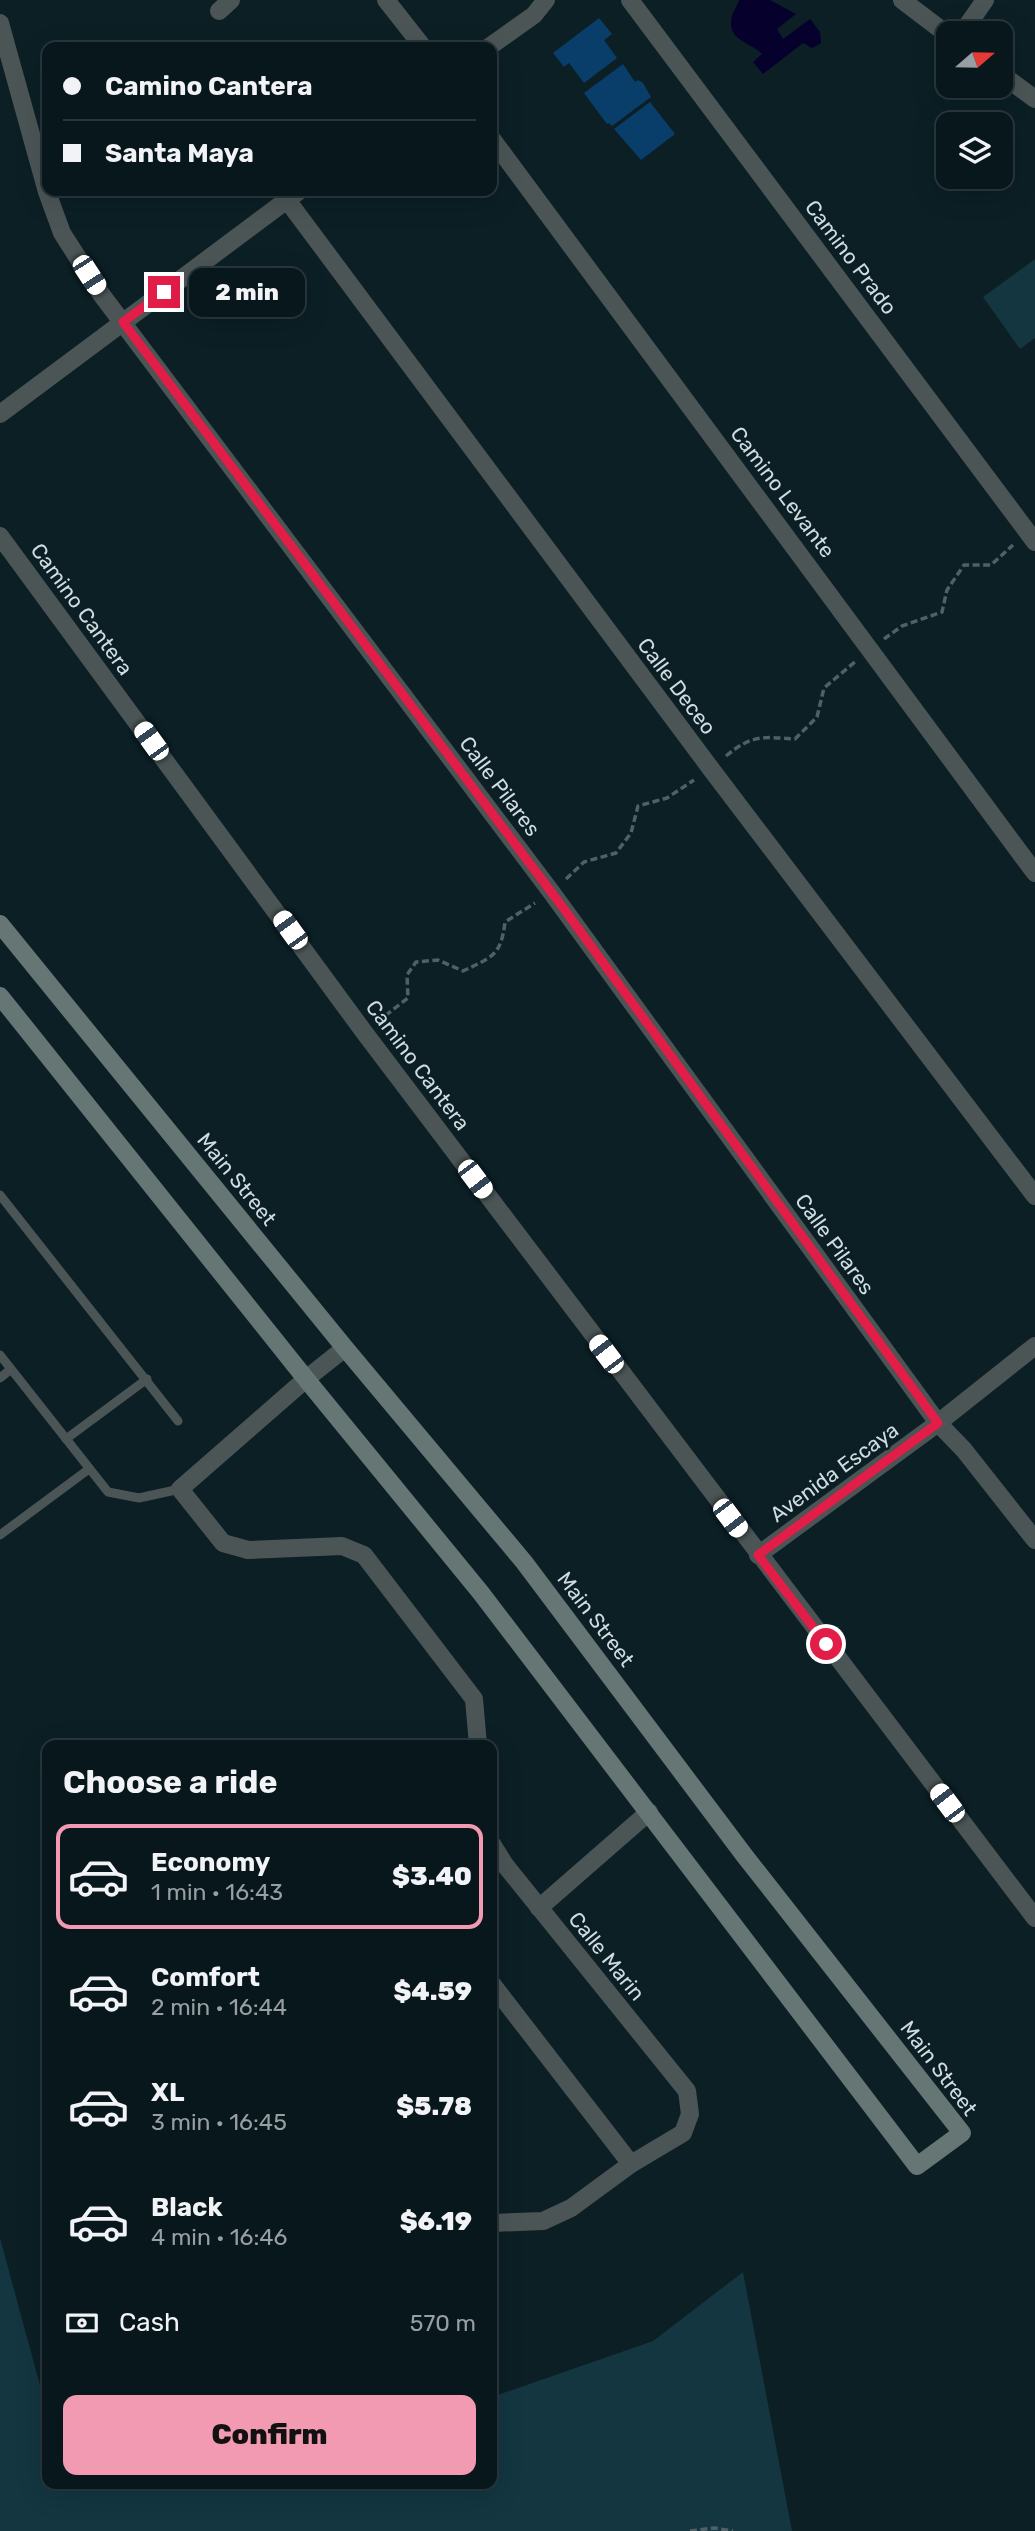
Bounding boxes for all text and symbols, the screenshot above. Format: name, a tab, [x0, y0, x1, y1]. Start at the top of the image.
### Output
north arrow	[936, 21, 1013, 98]
map controls	[936, 21, 1013, 189]
text: Camino Cantera	[105, 71, 313, 102]
button: layers	[936, 112, 1013, 189]
text: Santa Maya	[105, 138, 254, 169]
street label: Camino Prado	[800, 195, 902, 319]
car	[69, 252, 110, 298]
callout: 2 min	[188, 268, 304, 316]
route end	[148, 276, 180, 308]
text: 2 min	[215, 278, 279, 306]
street label: Camino Levante	[726, 422, 840, 562]
street label: Camino Cantera	[26, 538, 138, 680]
street label: Calle Deceo	[633, 633, 721, 739]
car	[131, 718, 172, 764]
street label: Calle Pilares	[454, 731, 546, 841]
car	[270, 907, 311, 953]
street label: Camino Cantera	[361, 995, 475, 1135]
street label: Main Street	[192, 1128, 282, 1230]
car	[454, 1156, 497, 1202]
street label: Calle Pilares	[790, 1189, 880, 1299]
car	[585, 1331, 628, 1377]
street label: Avenida Escaya	[765, 1417, 903, 1527]
car	[709, 1495, 752, 1541]
street label: Main Street	[552, 1567, 640, 1671]
route start	[810, 1628, 842, 1660]
text: Choose a ride	[63, 1763, 277, 1801]
car	[926, 1780, 969, 1826]
icon: car	[67, 1845, 130, 1908]
text: Economy	[151, 1847, 270, 1878]
text: $3.40	[392, 1861, 472, 1892]
text: 1 min · 16:43	[151, 1878, 283, 1906]
street label: Calle Marin	[564, 1907, 650, 2005]
icon: car	[67, 1960, 130, 2023]
text: Comfort	[151, 1962, 260, 1993]
text: $4.59	[393, 1976, 472, 2007]
text: 2 min · 16:44	[151, 1993, 287, 2021]
street label: Main Street	[895, 2016, 983, 2120]
icon: car	[67, 2075, 130, 2138]
text: XL	[151, 2077, 184, 2108]
text: $5.78	[396, 2091, 472, 2122]
text: 3 min · 16:45	[151, 2108, 287, 2136]
icon: car	[67, 2190, 130, 2253]
text: Black	[151, 2192, 223, 2223]
text: $6.19	[400, 2206, 472, 2237]
text: 4 min · 16:46	[151, 2223, 287, 2251]
icon: cash	[63, 2304, 101, 2342]
text: Cash	[119, 2307, 180, 2338]
text: 570 m	[410, 2309, 476, 2337]
button: Confirm	[63, 2395, 476, 2475]

